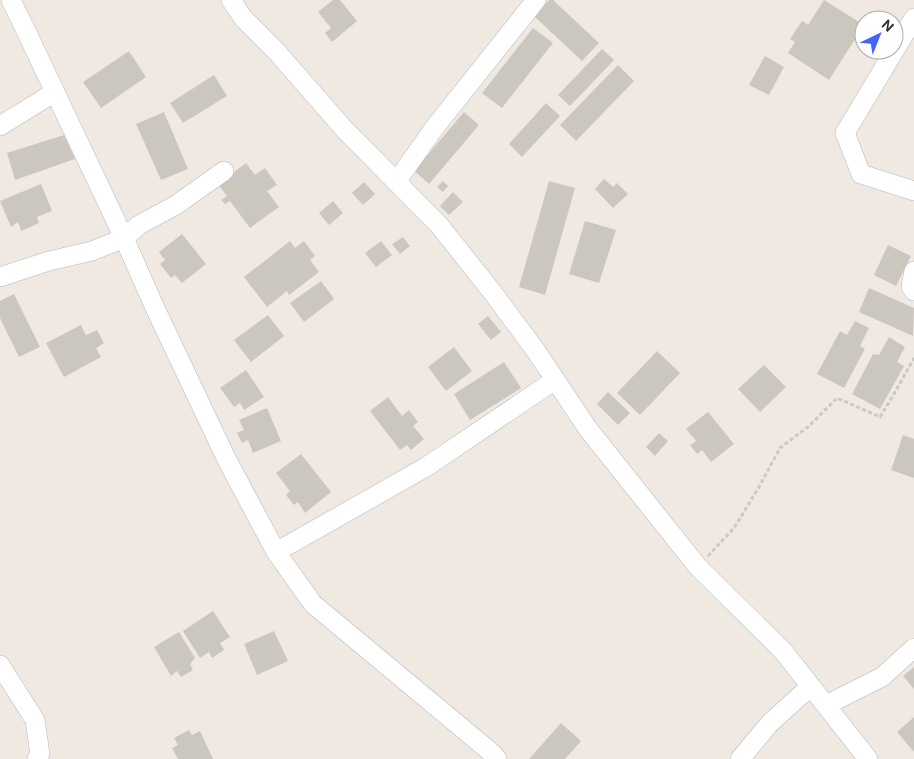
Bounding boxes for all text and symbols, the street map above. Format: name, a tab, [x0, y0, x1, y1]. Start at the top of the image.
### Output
north arrow	[854, 10, 904, 60]
text: N	[878, 15, 898, 36]

